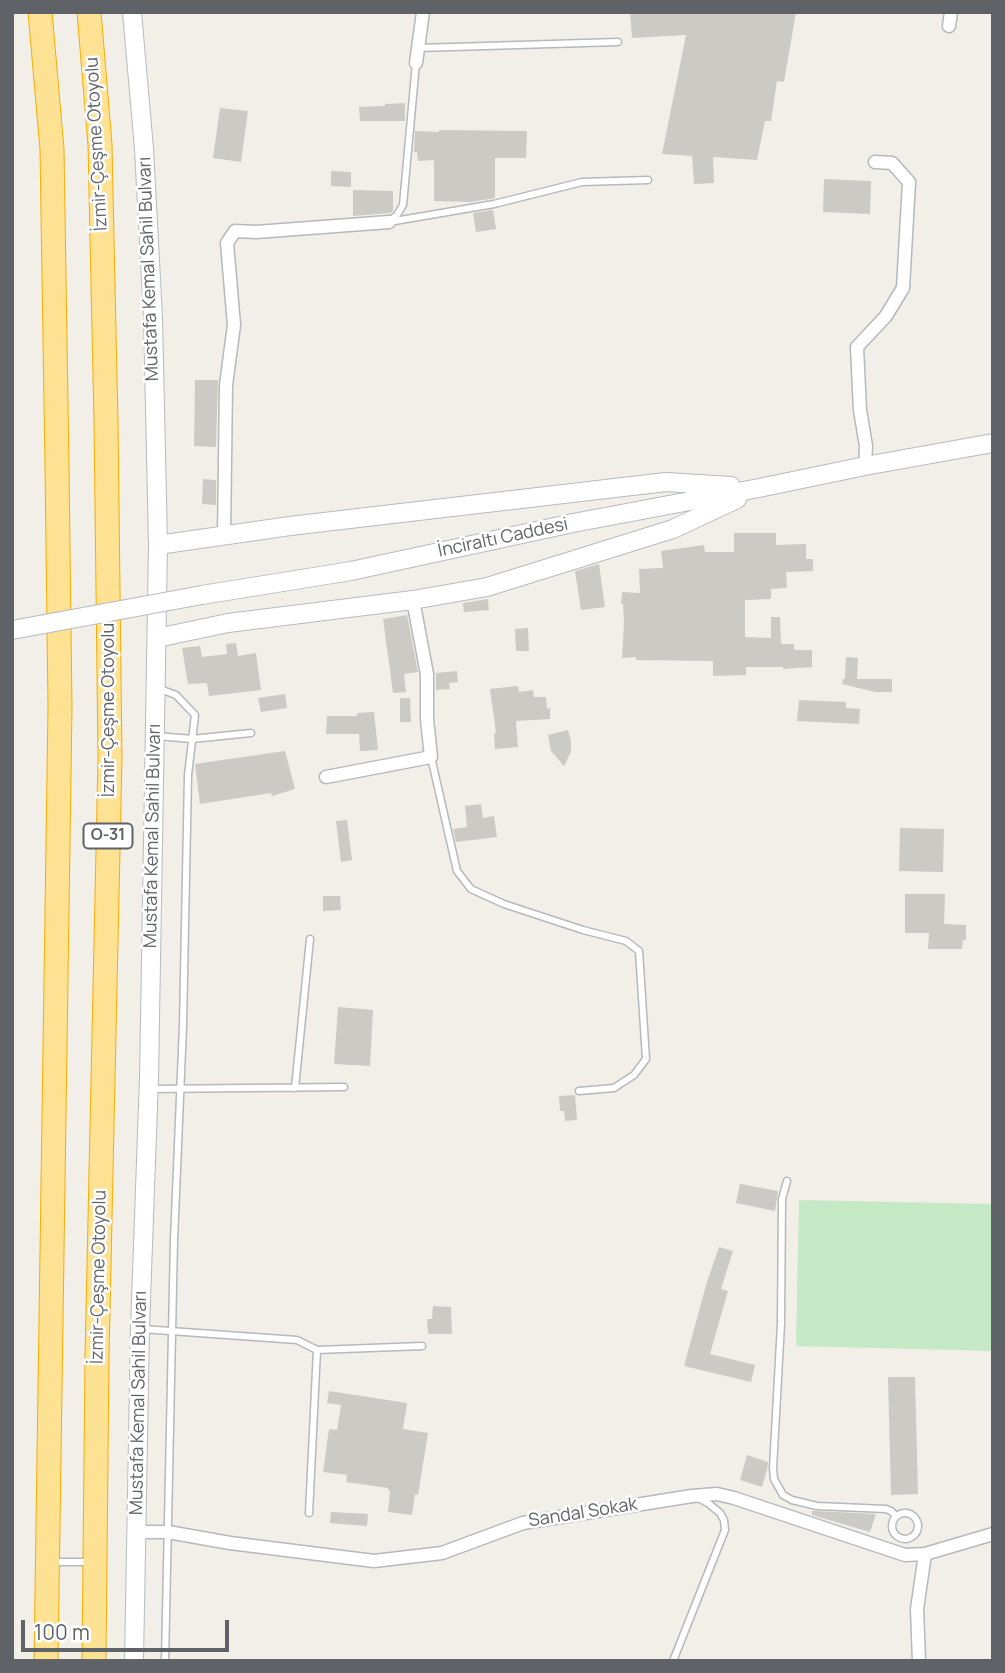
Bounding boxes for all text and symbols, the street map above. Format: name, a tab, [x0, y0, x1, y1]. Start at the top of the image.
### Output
street label: İzmir-Çeşme Otoyolu	[82, 56, 112, 232]
street label: Mustafa Kemal Sahil Bulvarı	[134, 156, 164, 382]
street label: İnciraltı Caddesi	[436, 514, 570, 562]
street label: İzmir-Çeşme Otoyolu	[98, 623, 120, 797]
street label: Mustafa Kemal Sahil Bulvarı	[140, 724, 166, 948]
road number: O-31	[84, 824, 132, 848]
street label: İzmir-Çeşme Otoyolu	[87, 1190, 111, 1364]
street label: Mustafa Kemal Sahil Bulvarı	[126, 1291, 152, 1515]
street label: Sandal Sokak	[527, 1494, 639, 1532]
scale bar	[24, 1606, 233, 1650]
text: 100 m	[34, 1618, 90, 1646]

